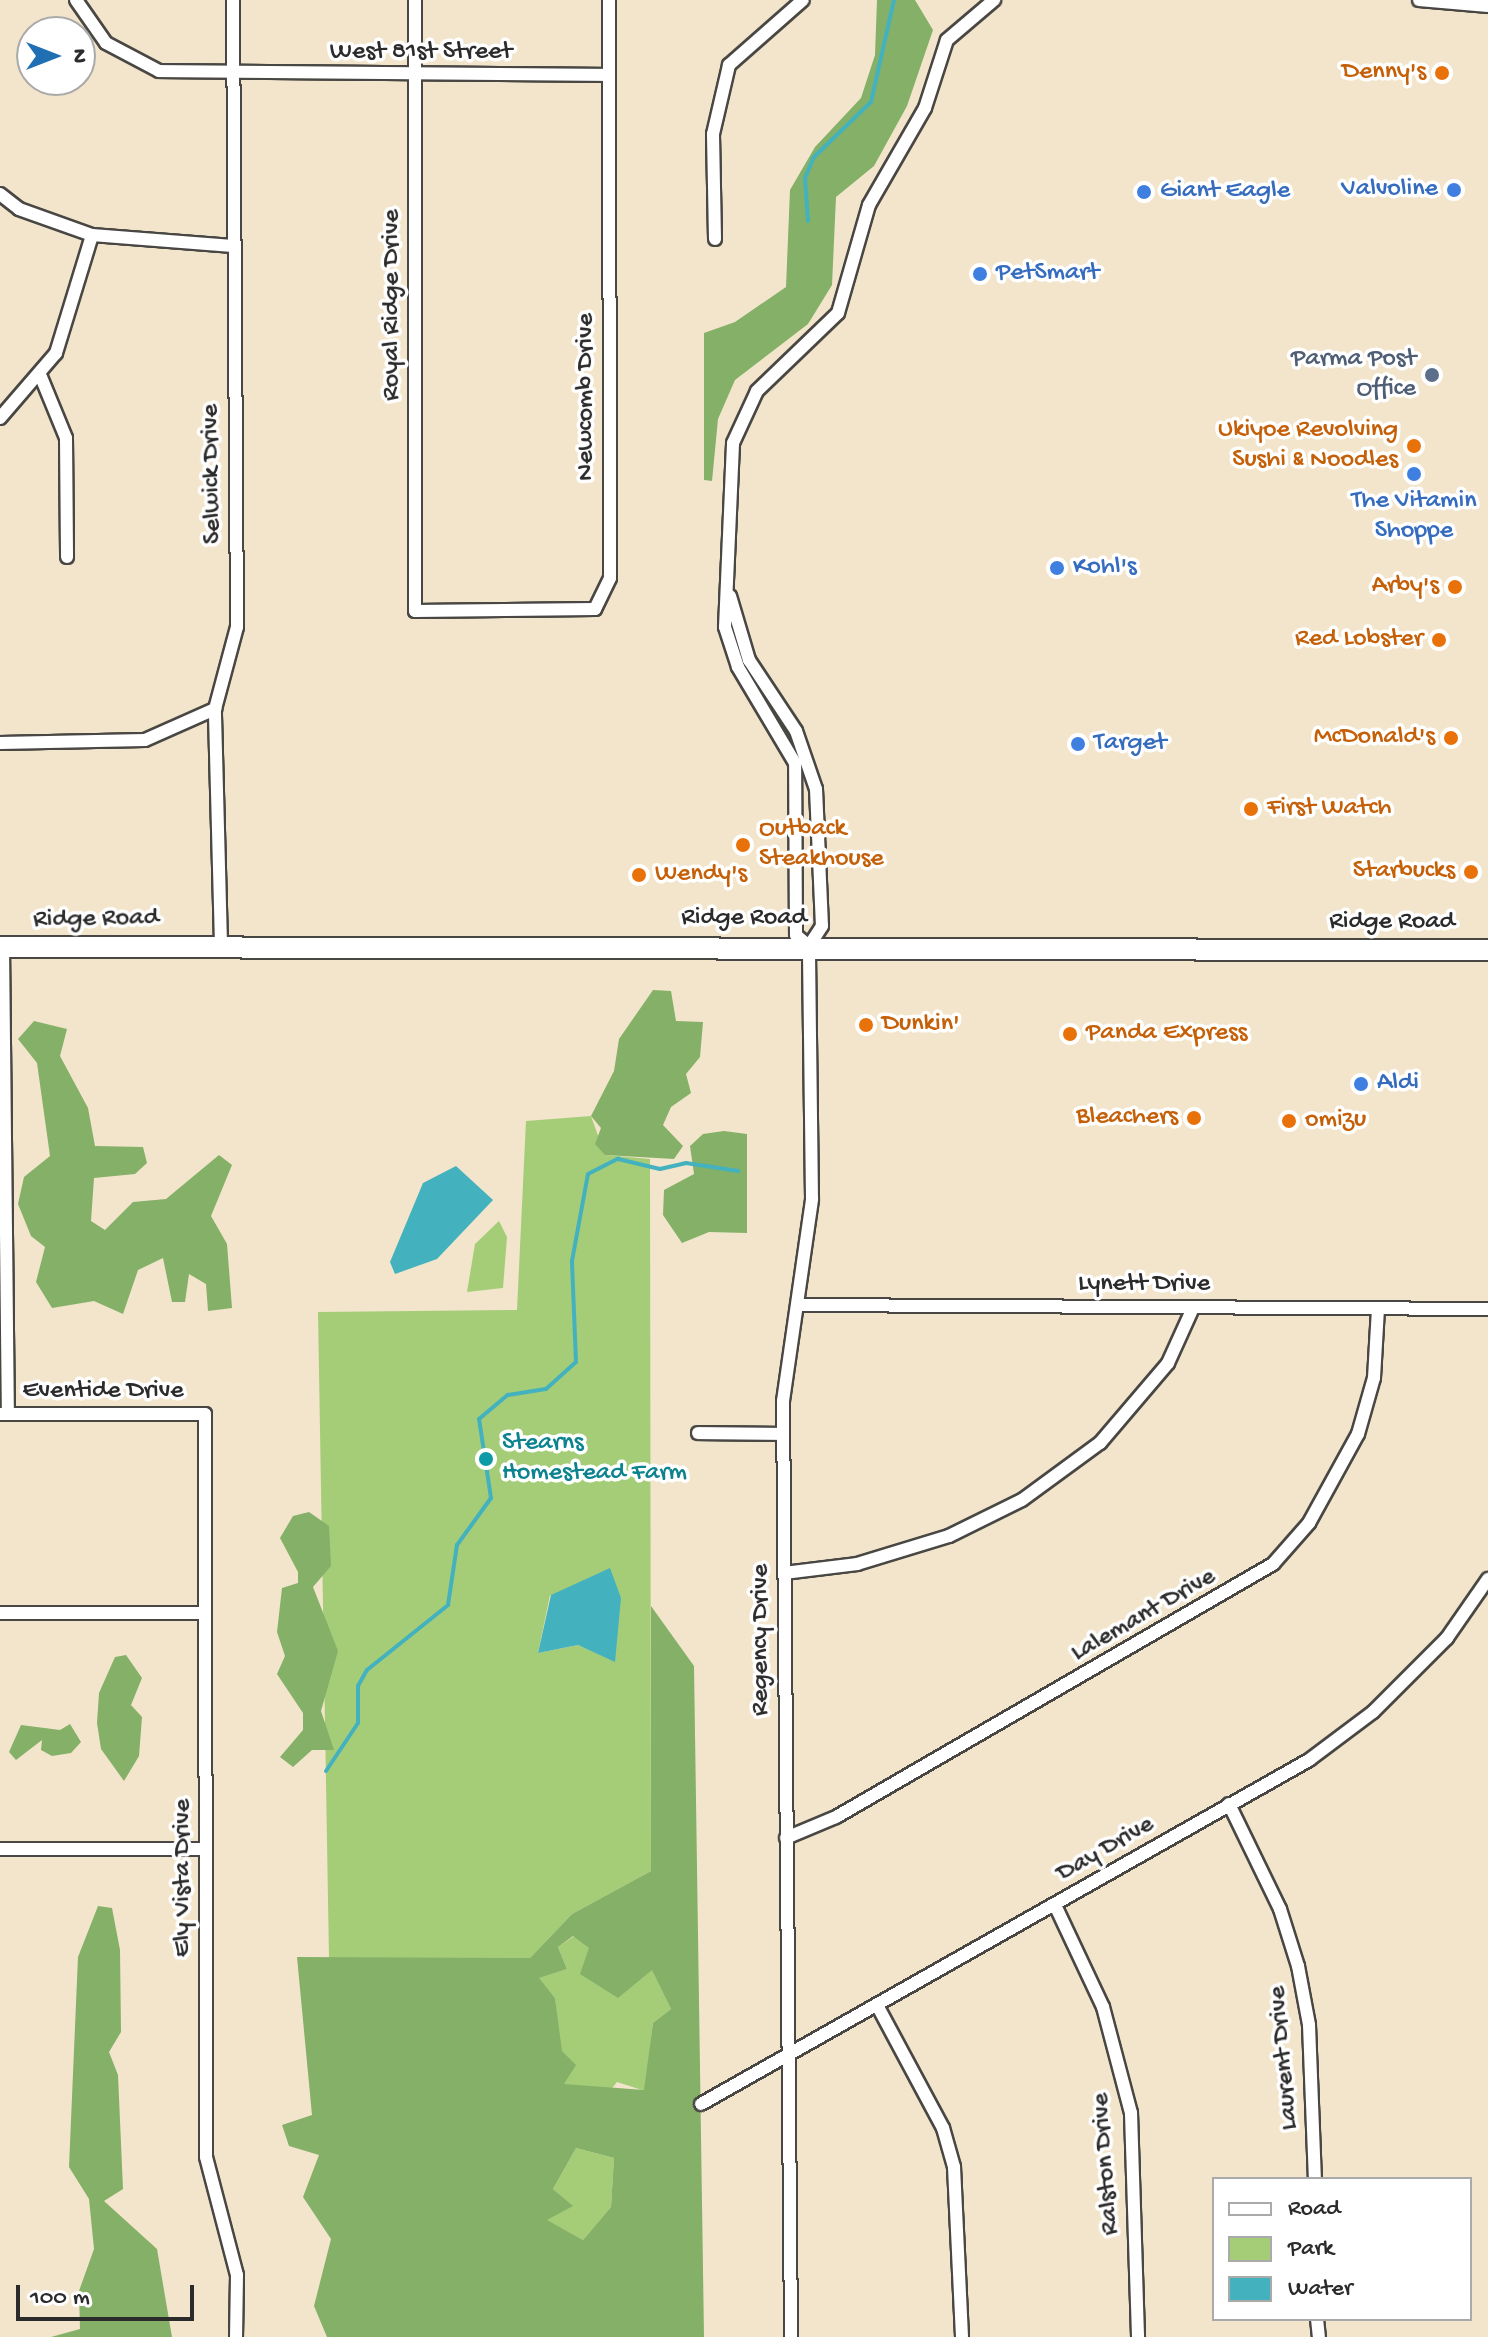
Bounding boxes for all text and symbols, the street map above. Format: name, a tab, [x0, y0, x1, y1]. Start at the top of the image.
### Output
north arrow	[16, 16, 96, 96]
street label: West 81st Street	[330, 37, 512, 69]
text: N	[65, 49, 91, 63]
place label: Denny's	[1342, 57, 1426, 89]
marker: Denny's	[1433, 64, 1451, 82]
place label: Valvoline	[1341, 174, 1438, 206]
place label: Giant Eagle	[1160, 176, 1290, 208]
marker: Valvoline	[1445, 181, 1463, 199]
marker: Giant Eagle	[1135, 183, 1153, 201]
street label: Royal Ridge Drive	[377, 209, 409, 401]
place label: PetSmart	[996, 258, 1099, 290]
marker: PetSmart	[971, 265, 989, 283]
street label: Newcomb Drive	[571, 313, 603, 481]
place label: Parma Post Office	[1291, 344, 1416, 406]
marker: Parma Post Office	[1423, 366, 1441, 384]
street label: Selwick Drive	[196, 404, 230, 544]
place label: Ukiyoe Revolving Sushi & Noodles	[1218, 415, 1398, 476]
marker: Ukiyoe Revolving Sushi & Noodles	[1405, 437, 1423, 455]
marker: The Vitamin Shoppe	[1405, 465, 1423, 483]
place label: The Vitamin Shoppe	[1351, 486, 1477, 548]
place label: Kohl's	[1073, 552, 1137, 584]
marker: Kohl's	[1048, 559, 1066, 577]
place label: Arby's	[1372, 571, 1439, 603]
marker: Arby's	[1446, 578, 1464, 596]
place label: Red Lobster	[1295, 624, 1423, 656]
marker: Red Lobster	[1430, 631, 1448, 649]
place label: McDonald's	[1314, 722, 1435, 754]
place label: Target	[1094, 728, 1166, 760]
marker: McDonald's	[1442, 729, 1460, 747]
marker: Target	[1069, 735, 1087, 753]
place label: First Watch	[1267, 793, 1391, 825]
marker: First Watch	[1242, 800, 1260, 818]
place label: Outback Steakhouse	[759, 814, 884, 876]
marker: Outback Steakhouse	[734, 836, 752, 854]
place label: Starbucks	[1353, 856, 1455, 888]
place label: Wendy's	[655, 859, 747, 891]
marker: Starbucks	[1462, 863, 1480, 881]
marker: Wendy's	[630, 866, 648, 884]
street label: Ridge Road	[33, 903, 159, 937]
street label: Ridge Road	[681, 903, 807, 935]
street label: Ridge Road	[1329, 907, 1455, 939]
place label: Dunkin'	[882, 1009, 960, 1041]
marker: Dunkin'	[857, 1016, 875, 1034]
place label: Panda Express	[1086, 1018, 1247, 1050]
marker: Panda Express	[1061, 1025, 1079, 1043]
place label: Aldi	[1377, 1068, 1419, 1100]
marker: Aldi	[1352, 1075, 1370, 1093]
place label: Bleachers	[1076, 1102, 1178, 1134]
place label: omizu	[1305, 1105, 1366, 1137]
marker: Bleachers	[1185, 1109, 1203, 1127]
marker: omizu	[1280, 1112, 1298, 1130]
street label: Lynett Drive	[1078, 1269, 1210, 1301]
street label: Eventide Drive	[22, 1376, 184, 1408]
place label: Stearns Homestead Farm	[502, 1428, 687, 1490]
marker: Stearns Homestead Farm	[477, 1450, 495, 1468]
street label: Lalemant Drive	[1066, 1562, 1222, 1670]
street label: Regency Drive	[746, 1564, 778, 1716]
street label: Ely Vista Drive	[168, 1799, 200, 1957]
street label: Day Drive	[1052, 1810, 1160, 1890]
street label: Laurent Drive	[1263, 1985, 1307, 2131]
street label: Ralston Drive	[1086, 2092, 1128, 2236]
legend	[1212, 2177, 1472, 2321]
text: Road	[1288, 2195, 1340, 2224]
text: Park	[1288, 2235, 1334, 2264]
scale bar	[20, 2269, 198, 2319]
text: Water	[1288, 2275, 1352, 2304]
text: 100 m	[30, 2284, 90, 2313]

